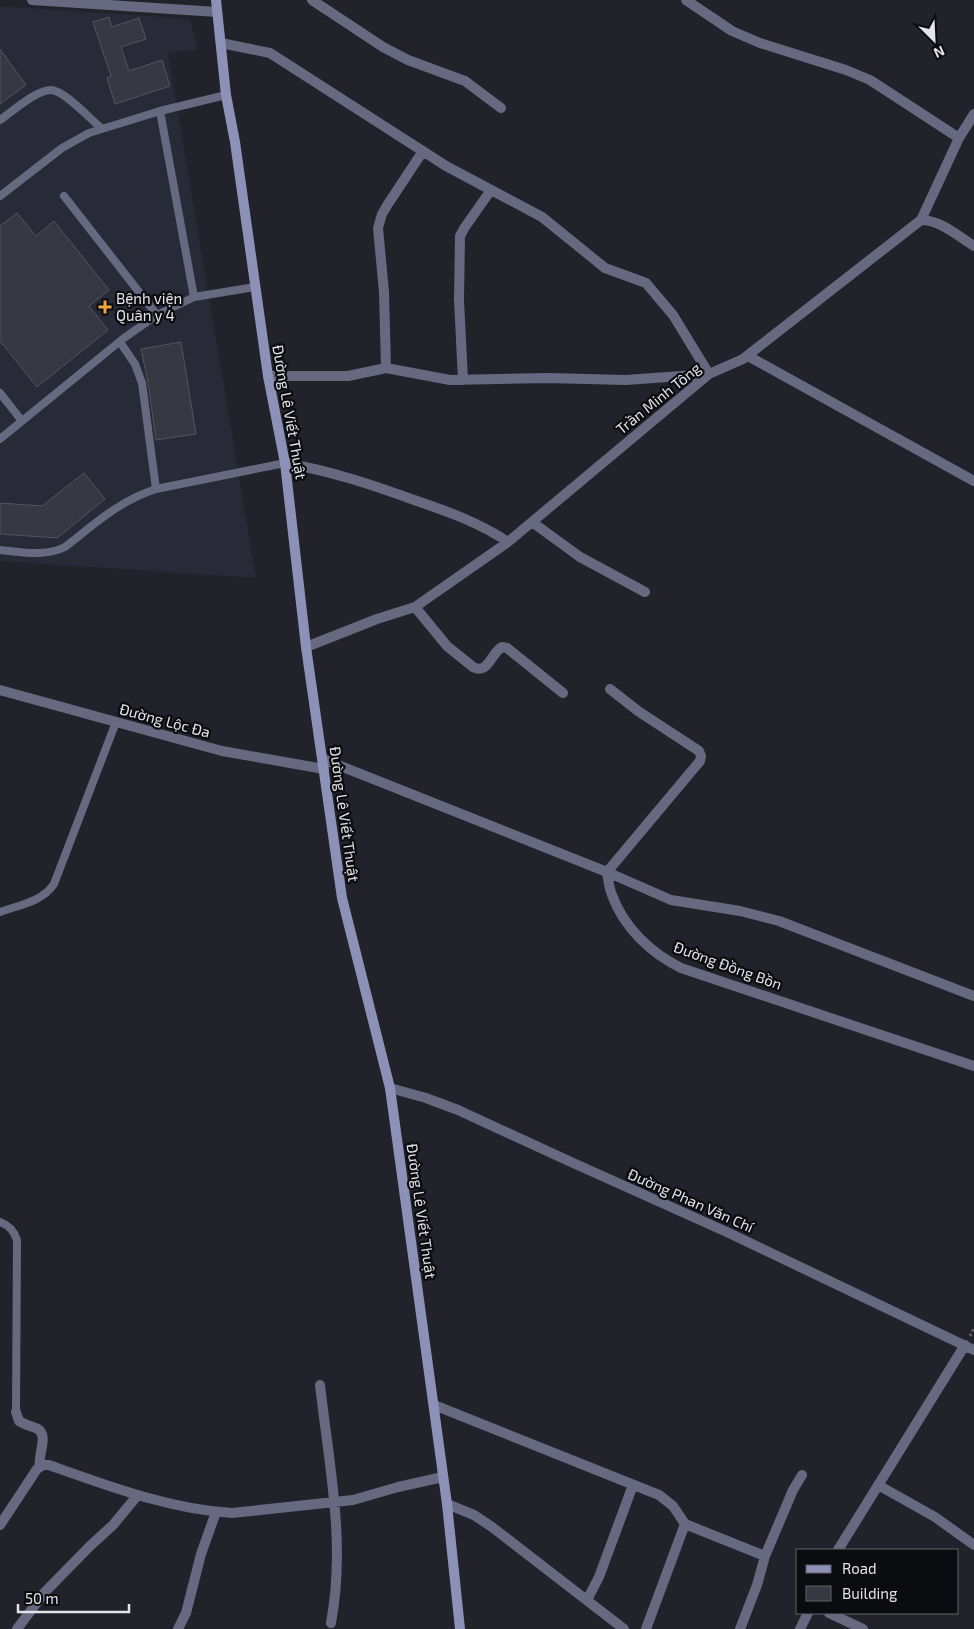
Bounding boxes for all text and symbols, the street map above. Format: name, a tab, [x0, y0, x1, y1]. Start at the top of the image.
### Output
north arrow	[909, 15, 959, 65]
text: N	[931, 43, 948, 62]
place label: Bệnh viện Quân y 4	[116, 289, 182, 325]
marker: Bệnh viện Quân y 4	[98, 300, 112, 314]
street label: Đường Lê Viết Thuật	[269, 343, 311, 481]
street label: Trần Minh Tông	[612, 358, 704, 438]
street label: Đường Lộc Đa	[118, 699, 212, 741]
street label: Đường Lê Viết Thuật	[327, 745, 363, 883]
street label: Đường Đồng Bồn	[672, 937, 784, 993]
street label: Đường Lê Viết Thuật	[404, 1142, 440, 1280]
street label: Đường Phan Văn Chí	[625, 1164, 758, 1236]
legend	[796, 1549, 959, 1614]
text: Road	[842, 1559, 877, 1577]
scale bar	[18, 1582, 129, 1614]
text: Building	[842, 1584, 898, 1602]
text: 50 m	[25, 1589, 59, 1607]

